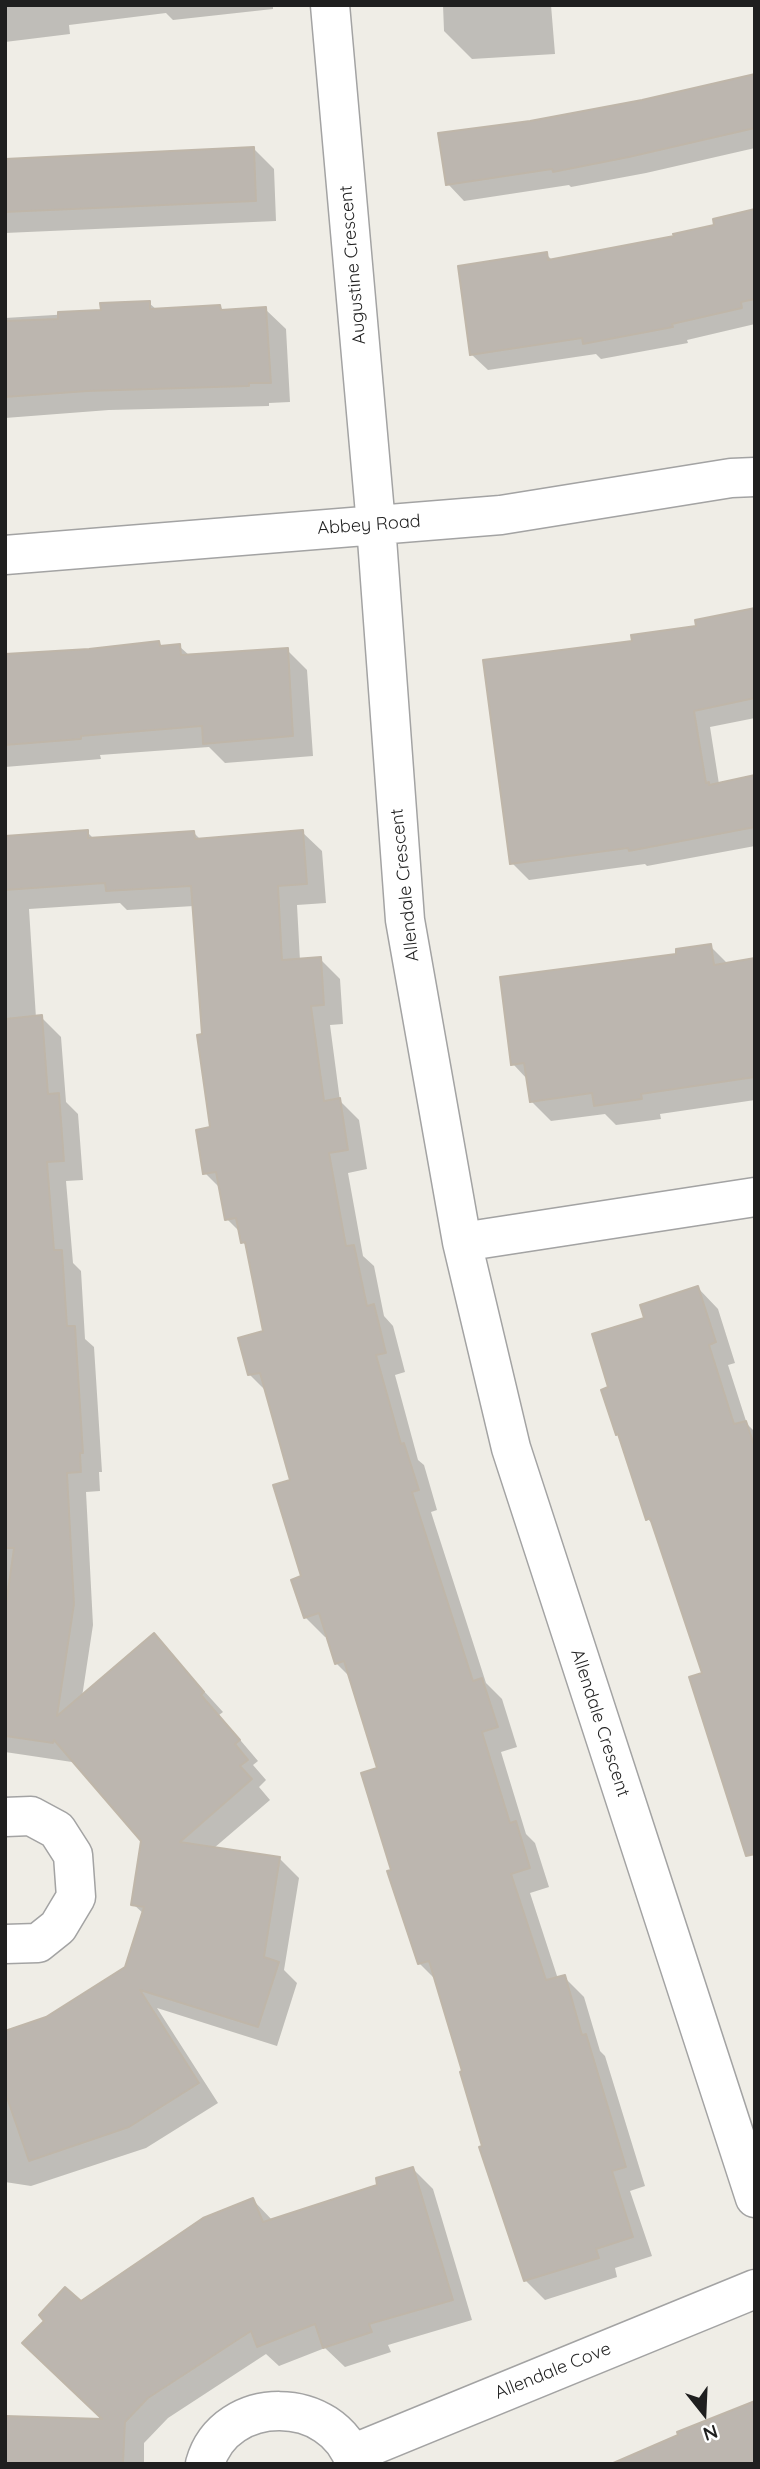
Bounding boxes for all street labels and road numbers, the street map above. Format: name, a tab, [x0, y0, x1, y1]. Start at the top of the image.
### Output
street label: Augustine Crescent	[335, 185, 371, 345]
street label: Abbey Road	[317, 511, 421, 539]
street label: Allendale Crescent	[386, 807, 424, 963]
street label: Allendale Crescent	[566, 1646, 634, 1800]
street label: Allendale Cove	[492, 2338, 614, 2404]

